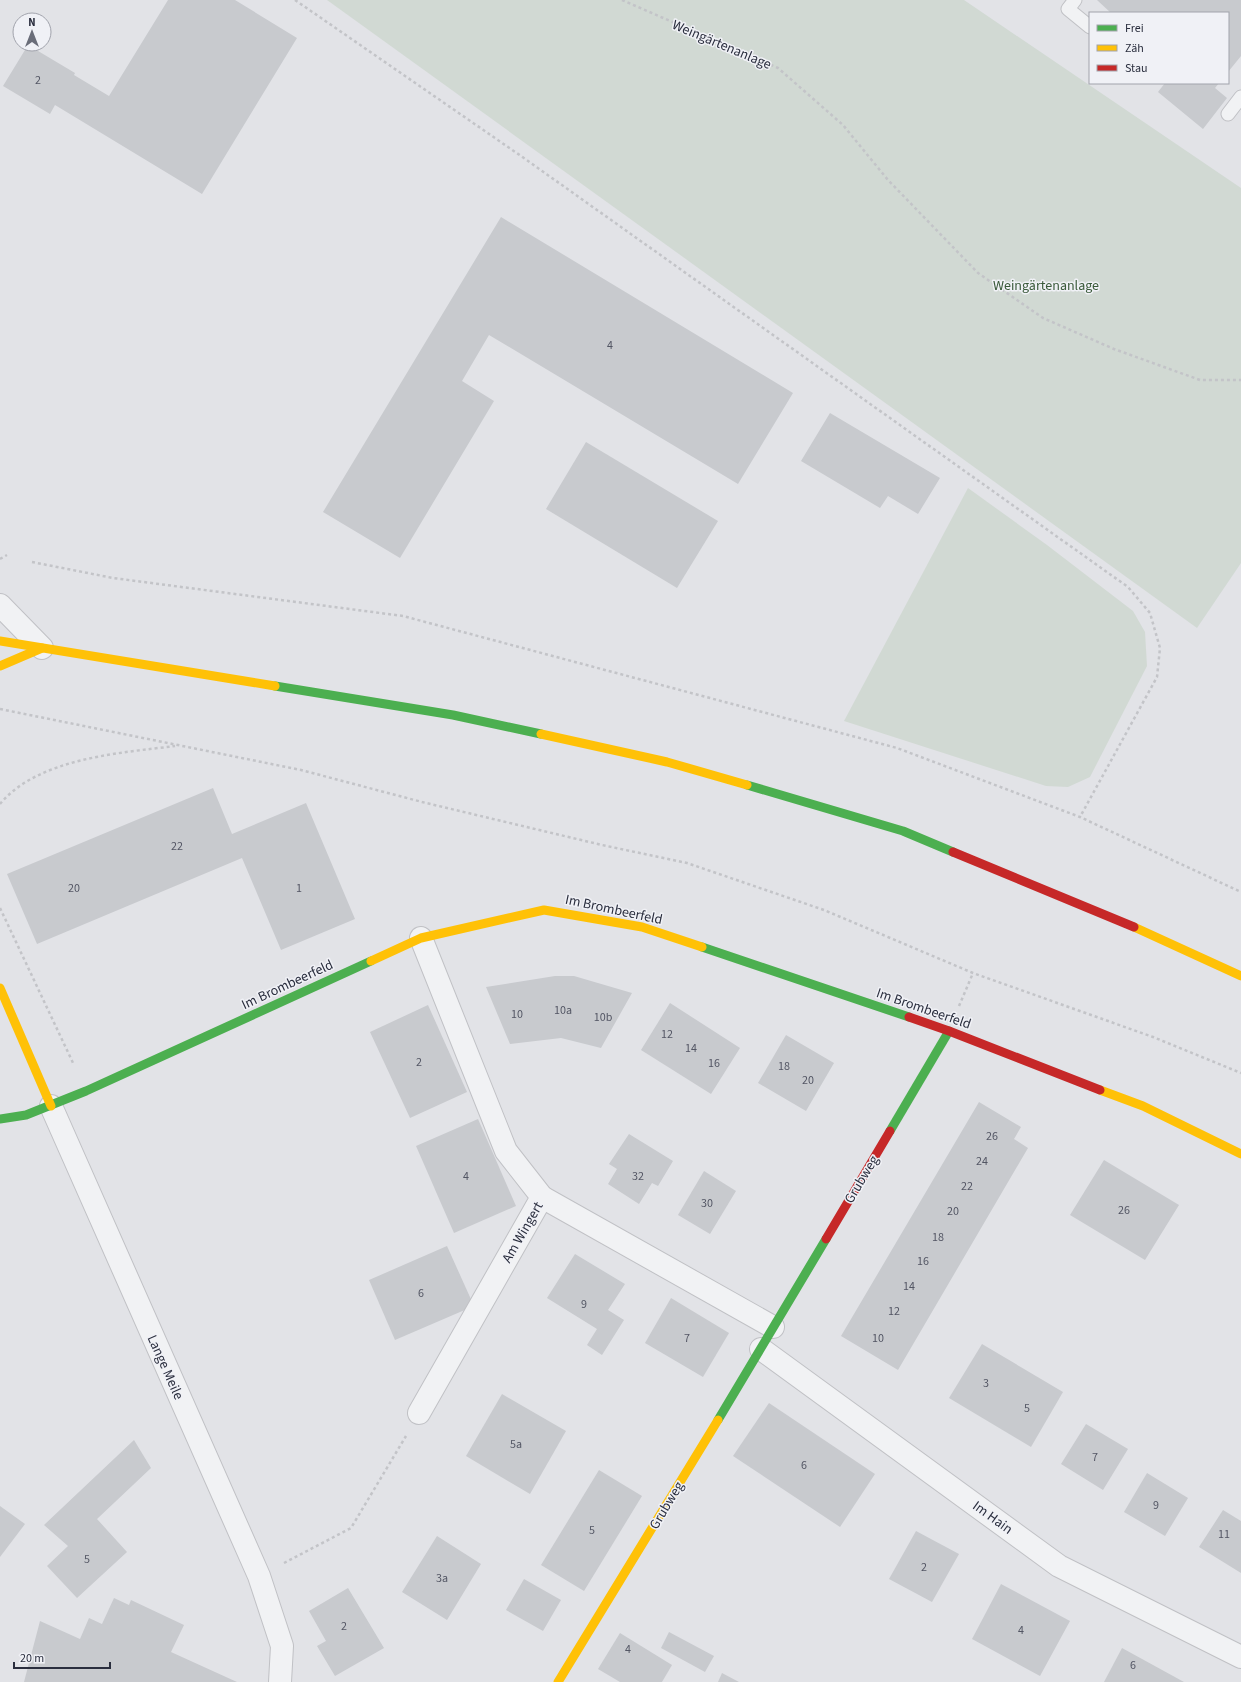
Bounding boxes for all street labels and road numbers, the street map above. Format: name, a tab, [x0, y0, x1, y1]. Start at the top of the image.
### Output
street label: Weingärtenanlage	[669, 15, 774, 75]
street label: Im Brombeerfeld	[563, 890, 664, 930]
street label: Im Brombeerfeld	[238, 955, 336, 1015]
street label: Im Brombeerfeld	[874, 983, 974, 1035]
street label: Grubweg	[840, 1152, 884, 1207]
street label: Am Wingert	[497, 1198, 549, 1267]
street label: Lange Meile	[142, 1332, 188, 1403]
street label: Grubweg	[645, 1478, 689, 1533]
street label: Im Hain	[968, 1496, 1017, 1539]

